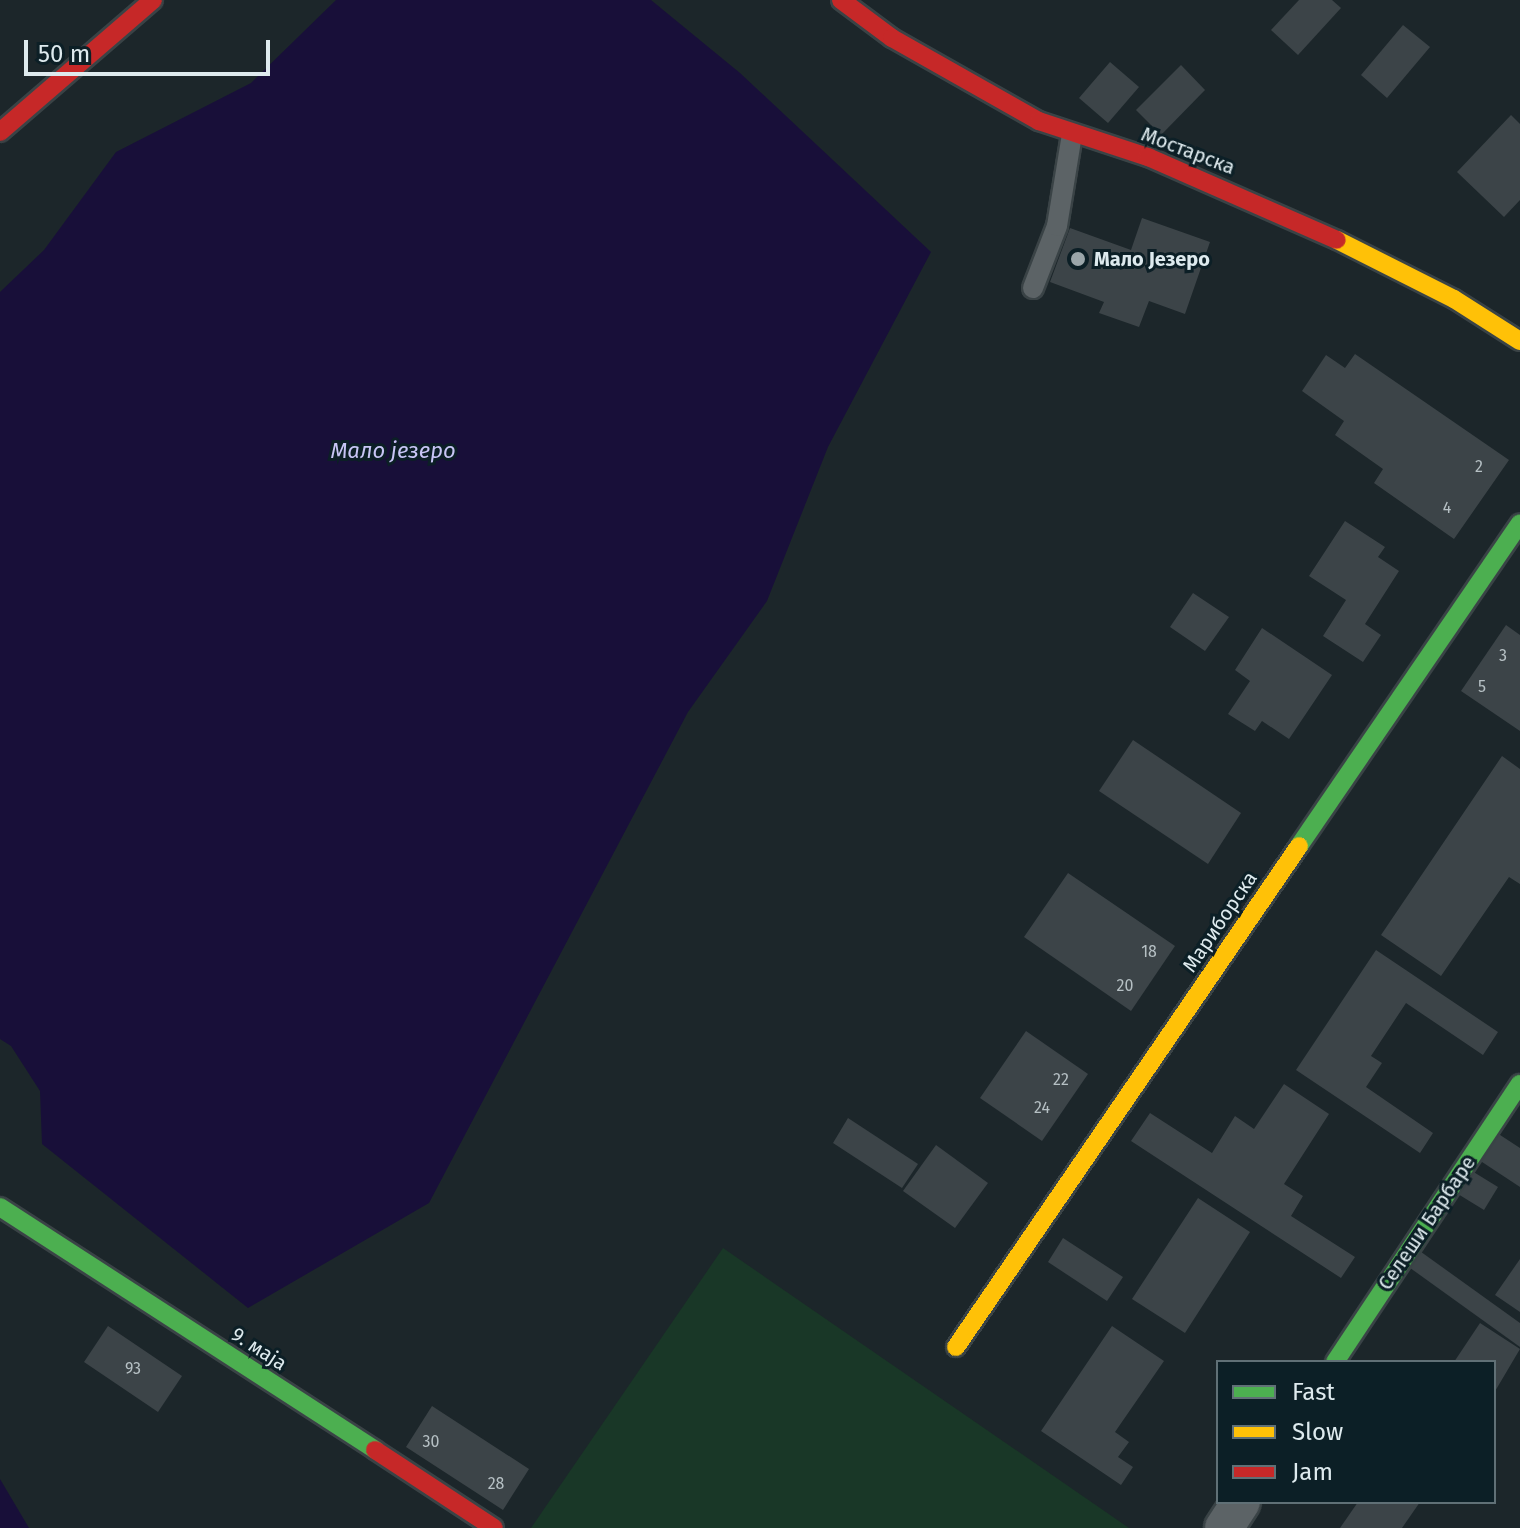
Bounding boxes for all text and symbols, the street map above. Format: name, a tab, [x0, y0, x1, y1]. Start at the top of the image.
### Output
scale bar	[28, 24, 274, 74]
text: 50 m	[38, 40, 90, 68]
street label: Мостарска	[1138, 122, 1238, 180]
place label: Мало Језеро	[1094, 247, 1210, 271]
marker: Мало Језеро	[1069, 250, 1087, 268]
water label: Мало језеро	[330, 438, 456, 464]
house number: 2	[1475, 457, 1483, 477]
house number: 4	[1443, 498, 1451, 518]
house number: 3	[1499, 646, 1507, 666]
house number: 5	[1478, 677, 1486, 697]
street label: Мариборска	[1178, 867, 1262, 977]
house number: 18	[1141, 942, 1157, 962]
house number: 20	[1117, 976, 1133, 996]
house number: 22	[1053, 1070, 1069, 1090]
house number: 24	[1034, 1098, 1050, 1118]
street label: Селеши Барбаре	[1373, 1151, 1481, 1295]
street label: 9. маја	[227, 1322, 291, 1376]
house number: 93	[125, 1359, 141, 1379]
legend	[1216, 1360, 1496, 1504]
text: Fast	[1292, 1378, 1335, 1406]
text: Slow	[1292, 1418, 1343, 1446]
house number: 30	[423, 1432, 439, 1452]
text: Jam	[1292, 1458, 1333, 1486]
house number: 28	[488, 1474, 504, 1494]

